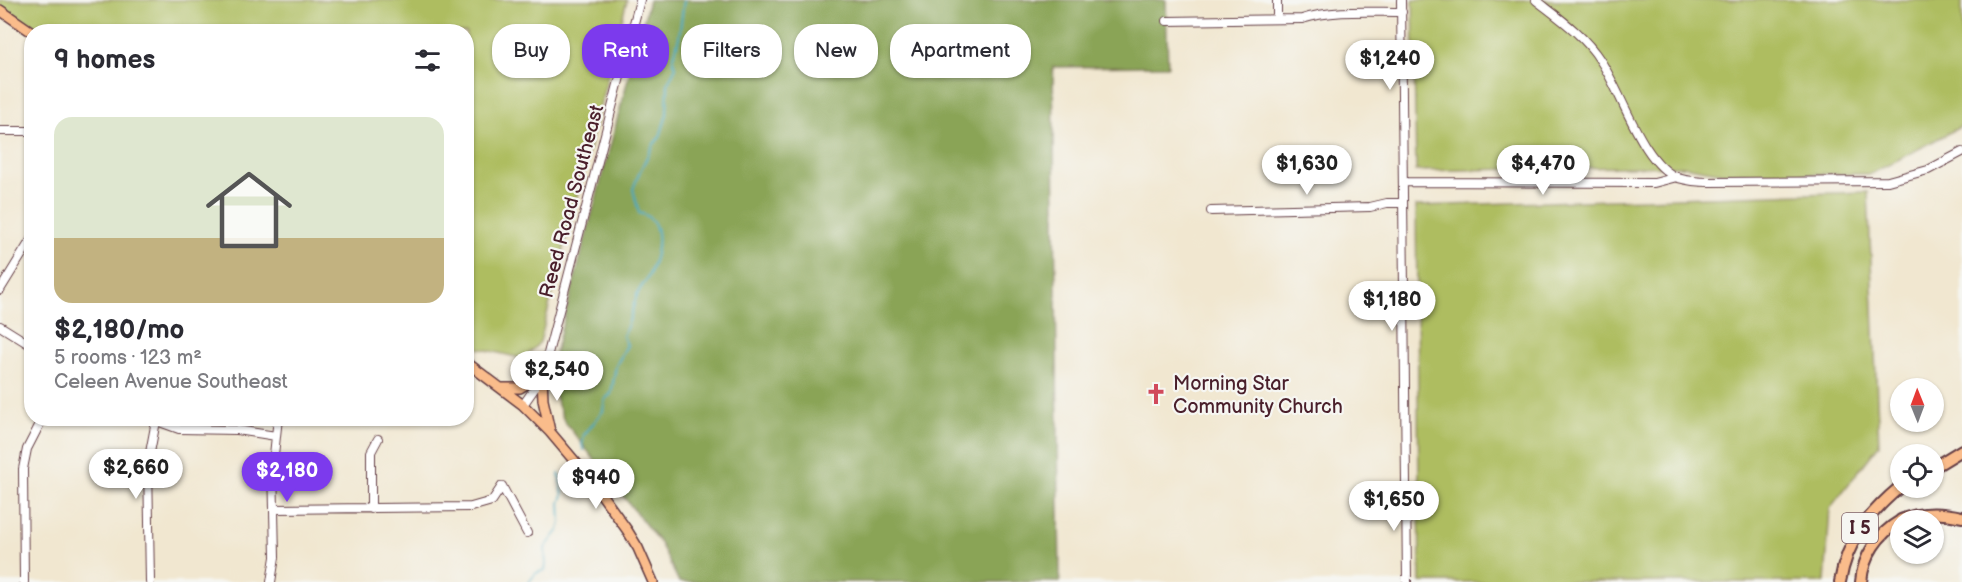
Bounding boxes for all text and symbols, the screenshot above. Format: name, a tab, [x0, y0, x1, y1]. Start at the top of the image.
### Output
chip: Buy	[492, 24, 570, 78]
chip: Rent	[582, 24, 669, 78]
chip: Filters	[681, 24, 782, 78]
chip: New	[794, 24, 878, 78]
chip: Apartment	[890, 24, 1031, 78]
pin: $1,240	[1341, 40, 1439, 91]
icon: filters	[411, 44, 444, 77]
text: 9 homes	[54, 45, 155, 76]
text: $1,240	[1359, 47, 1421, 71]
street label: Reed Road Southeast	[535, 102, 609, 300]
pin: $1,630	[1258, 145, 1356, 196]
pin: $4,470	[1494, 145, 1592, 196]
text: $1,630	[1276, 152, 1338, 176]
text: $4,470	[1511, 152, 1575, 176]
icon: home	[195, 156, 303, 264]
pin: $1,180	[1343, 281, 1441, 332]
text: $1,180	[1363, 288, 1421, 312]
text: $2,180/mo	[54, 315, 184, 346]
text: 5 rooms · 123 m²	[54, 346, 202, 370]
pin: $2,540	[508, 351, 606, 402]
text: $2,540	[524, 358, 590, 382]
text: Celeen Avenue Southeast	[54, 370, 288, 394]
place label: Morning Star Community Church	[1173, 372, 1343, 419]
north arrow	[1890, 378, 1944, 432]
map controls	[1890, 378, 1944, 564]
church icon: Morning Star Community Church	[1144, 382, 1168, 406]
button: locate	[1890, 444, 1944, 498]
pin: $2,660	[87, 449, 185, 500]
pin: $2,180	[238, 452, 336, 503]
text: $2,660	[103, 456, 169, 480]
text: $2,180	[256, 459, 318, 483]
pin: $940	[560, 459, 632, 510]
text: $940	[571, 466, 621, 490]
pin: $1,650	[1345, 481, 1443, 532]
text: $1,650	[1363, 488, 1425, 512]
button: layers	[1890, 510, 1944, 564]
road number: I 5	[1842, 513, 1878, 543]

